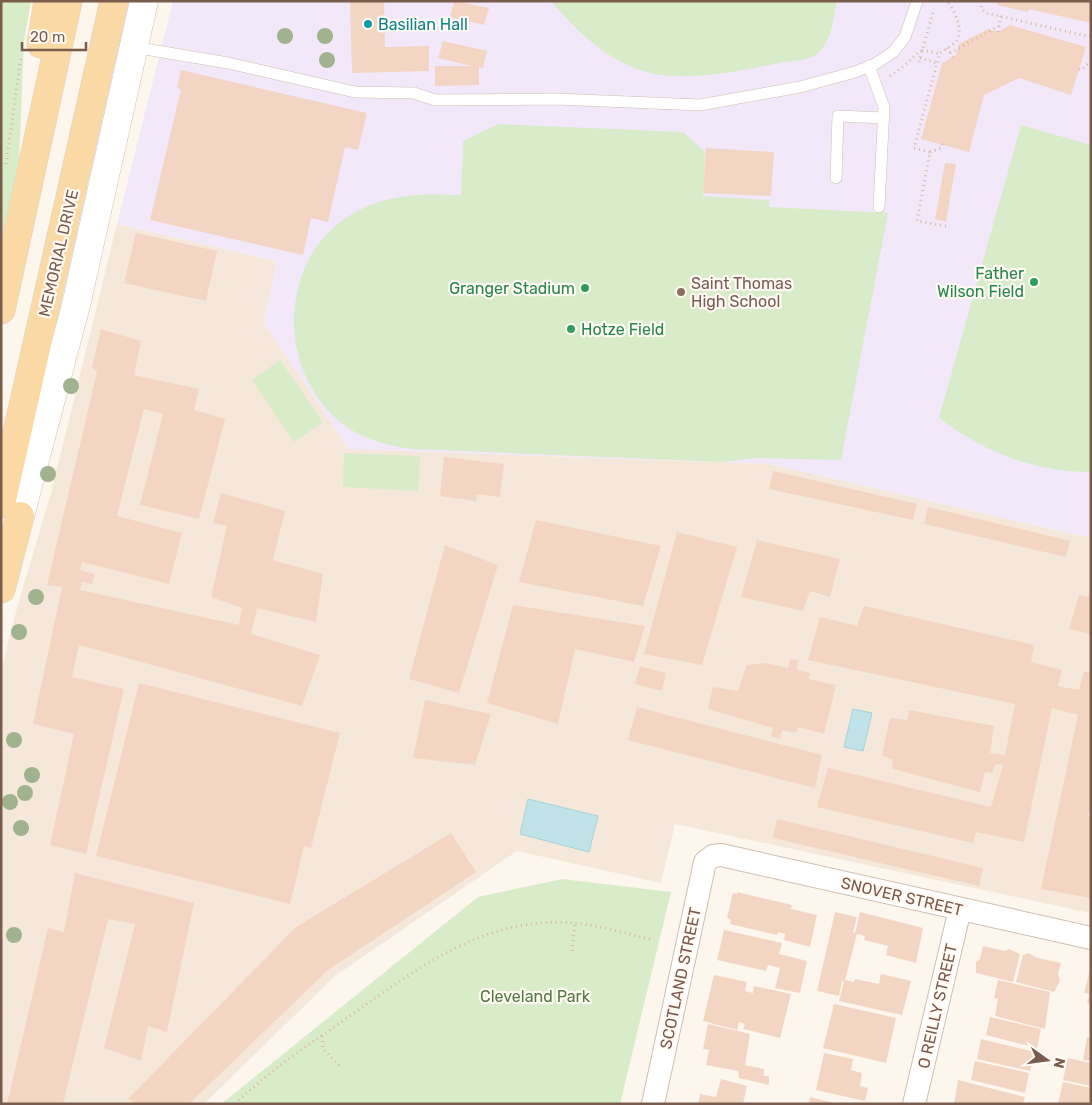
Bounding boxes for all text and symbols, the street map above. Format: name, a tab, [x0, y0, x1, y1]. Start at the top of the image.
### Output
place label: Basilian Hall	[378, 15, 468, 34]
marker: Basilian Hall	[362, 18, 374, 30]
scale bar	[22, 20, 86, 52]
text: 20 m	[30, 28, 65, 46]
street label: MEMORIAL DRIVE	[35, 188, 82, 319]
place label: Father Wilson Field	[937, 264, 1024, 301]
place label: Saint Thomas High School	[691, 274, 792, 311]
marker: Father Wilson Field	[1028, 276, 1040, 288]
place label: Granger Stadium	[449, 279, 575, 298]
marker: Granger Stadium	[579, 282, 591, 294]
marker: Saint Thomas High School	[675, 286, 687, 298]
place label: Hotze Field	[581, 320, 664, 339]
marker: Hotze Field	[565, 323, 577, 335]
street label: SNOVER STREET	[839, 873, 965, 920]
street label: SCOTLAND STREET	[656, 905, 705, 1051]
street label: O REILLY STREET	[914, 942, 961, 1070]
park label: Cleveland Park	[480, 987, 591, 1006]
north arrow	[1022, 1035, 1072, 1085]
text: N	[1050, 1056, 1069, 1070]

